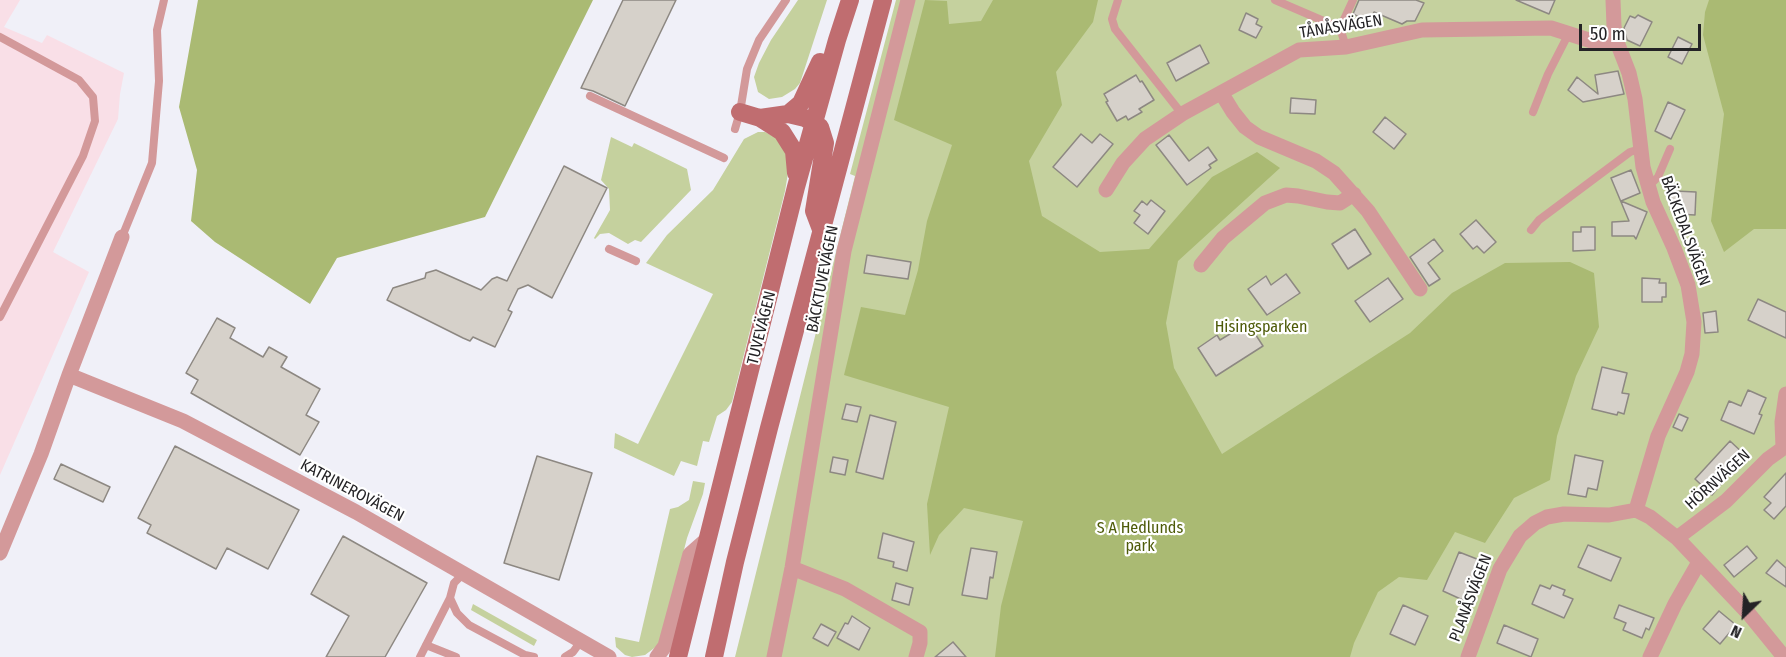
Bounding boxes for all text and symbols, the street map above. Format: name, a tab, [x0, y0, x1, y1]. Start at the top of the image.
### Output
street label: TÅNÅSVÄGEN	[1298, 11, 1384, 43]
scale bar	[1582, 12, 1704, 50]
text: 50 m	[1590, 23, 1626, 45]
street label: BÄCKEDALSVÄGEN	[1656, 173, 1714, 289]
street label: BÄCKTUVEVÄGEN	[803, 224, 843, 334]
street label: TUVEVÄGEN	[744, 289, 780, 367]
park label: Hisingsparken	[1215, 318, 1307, 338]
street label: HÖRNVÄGEN	[1682, 446, 1754, 514]
street label: KATRINEROVÄGEN	[297, 456, 407, 526]
park label: S A Hedlunds park	[1097, 519, 1183, 557]
street label: PLANÅSVÄGEN	[1446, 552, 1496, 644]
north arrow	[1714, 585, 1774, 645]
text: N	[1728, 621, 1745, 642]

